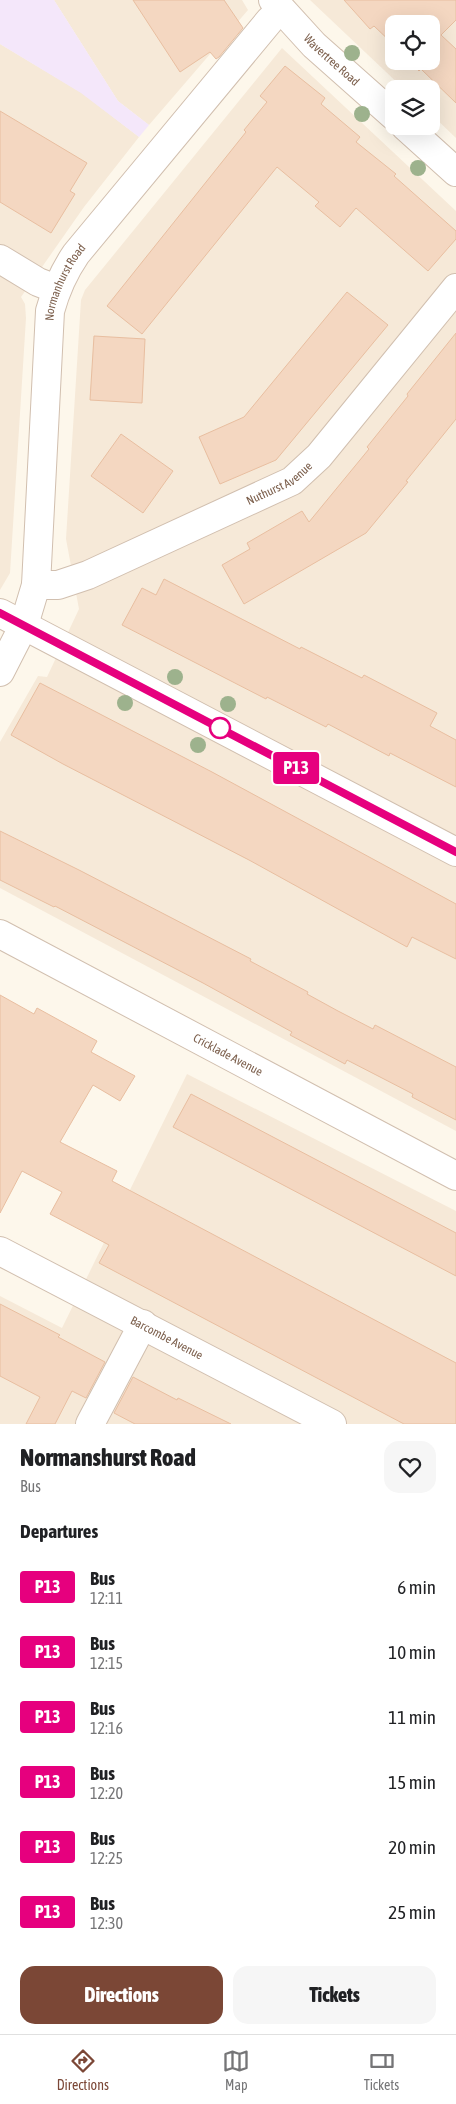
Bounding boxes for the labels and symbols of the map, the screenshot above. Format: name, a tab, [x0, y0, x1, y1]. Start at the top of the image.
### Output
street label: Wavertree Road	[301, 31, 362, 89]
street label: Normanhurst Road	[43, 241, 88, 321]
street label: Nuthurst Avenue	[244, 459, 315, 508]
unlabelled marker	[209, 717, 231, 739]
line badge: P13	[267, 752, 325, 784]
street label: Cricklade Avenue	[191, 1031, 265, 1079]
street label: Barcombe Avenue	[128, 1313, 205, 1362]

